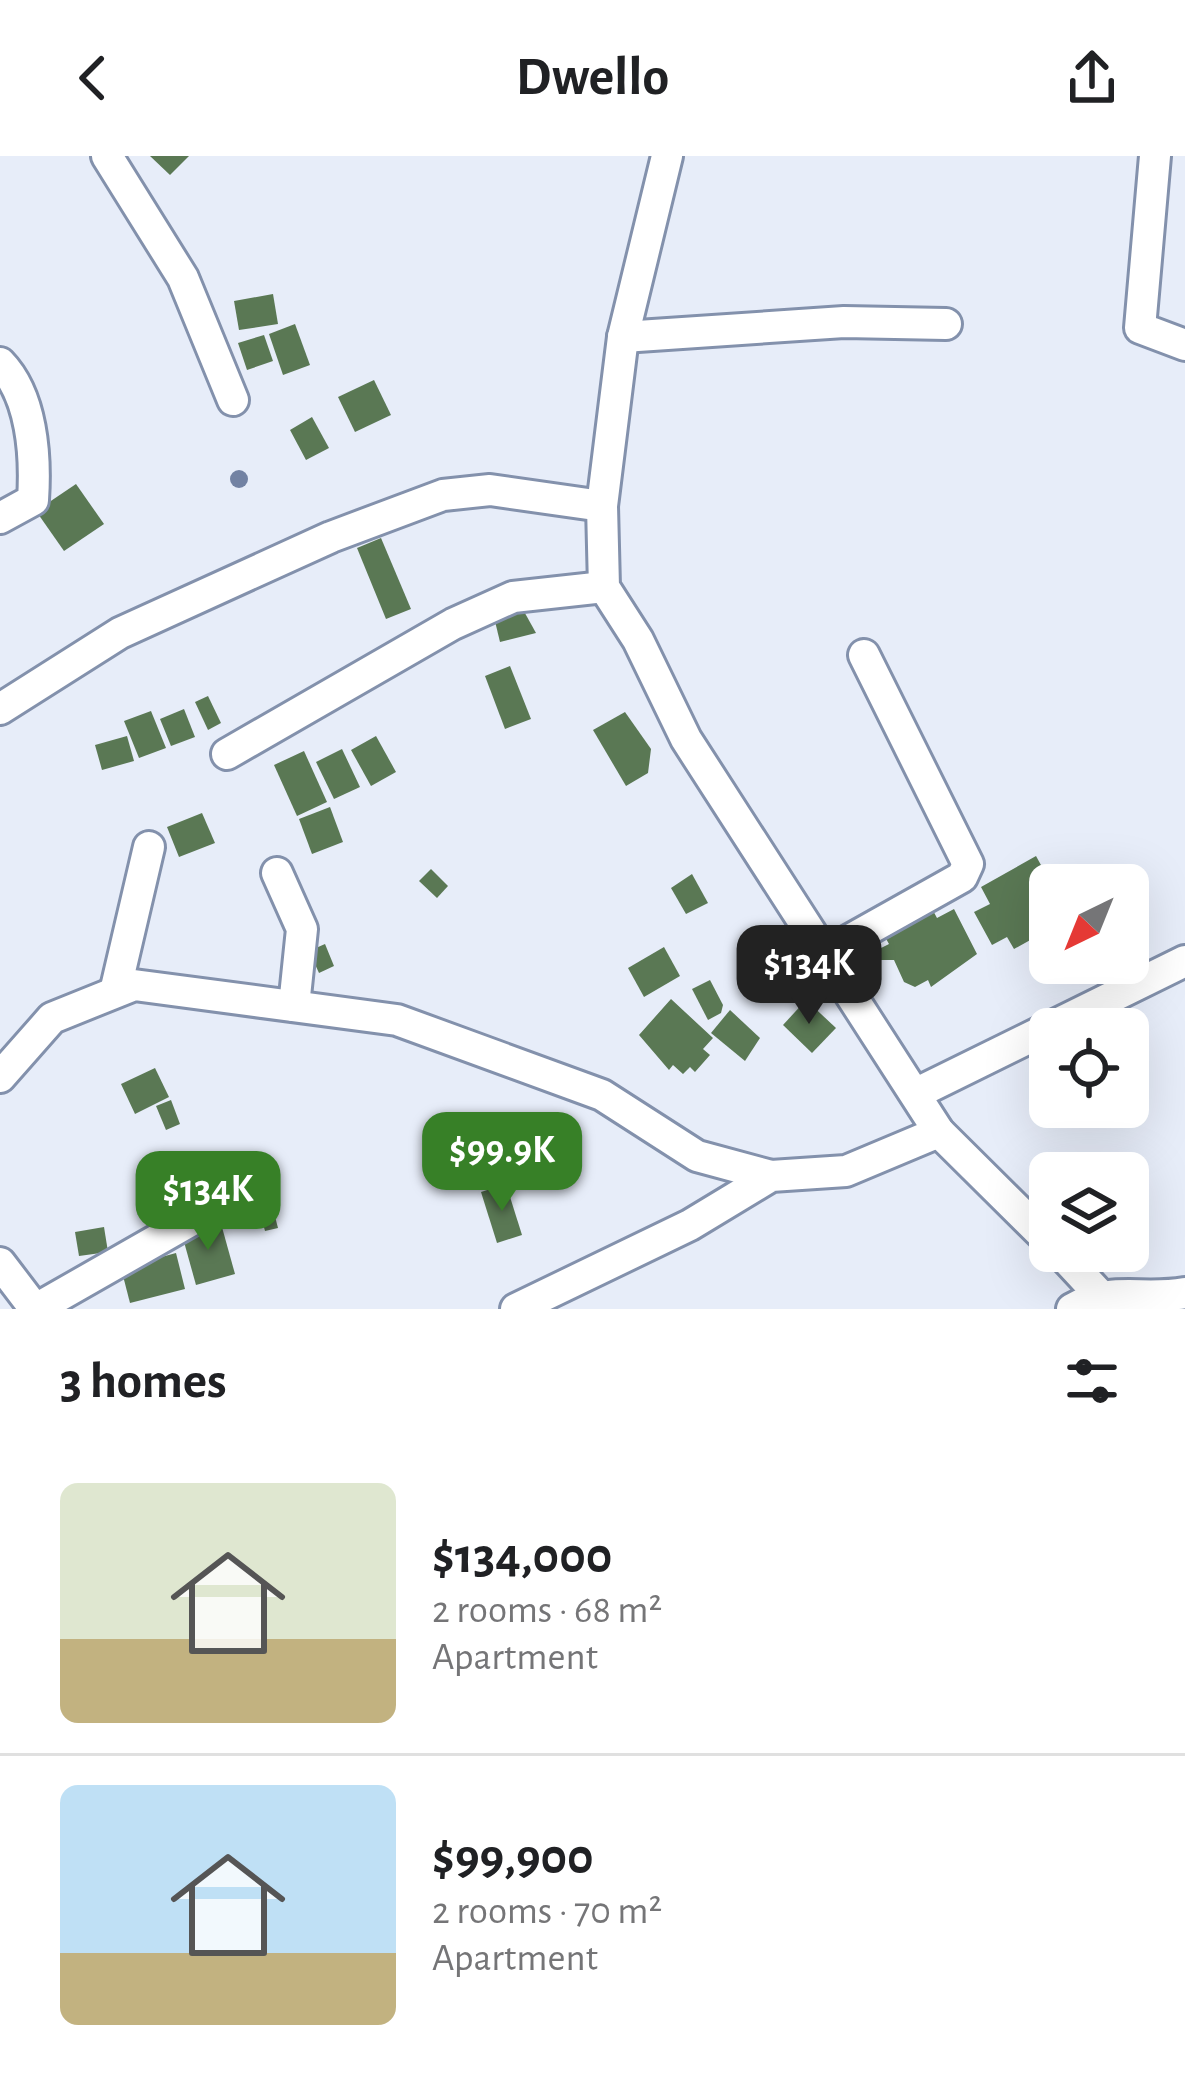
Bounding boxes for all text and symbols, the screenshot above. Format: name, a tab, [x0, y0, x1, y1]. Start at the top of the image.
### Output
icon: back	[60, 45, 126, 111]
icon: share	[1059, 45, 1125, 111]
text: Dwello	[516, 51, 669, 105]
north arrow	[1029, 864, 1149, 984]
map controls	[1029, 864, 1149, 1272]
pin: $134K	[725, 925, 893, 1027]
text: $134K	[764, 944, 854, 983]
button: locate	[1029, 1008, 1149, 1128]
pin: $99.9K	[404, 1112, 600, 1214]
text: $99.9K	[449, 1131, 555, 1170]
pin: $134K	[124, 1151, 292, 1253]
button: layers	[1029, 1152, 1149, 1272]
text: $134K	[163, 1170, 253, 1209]
icon: filters	[1059, 1348, 1125, 1414]
text: 3 homes	[60, 1356, 227, 1407]
icon: home	[156, 1531, 300, 1675]
text: $134,000	[432, 1531, 612, 1582]
text: 2 rooms · 68 m²	[432, 1591, 662, 1630]
text: Apartment	[432, 1638, 598, 1677]
text: $99,900	[432, 1832, 594, 1883]
icon: home	[156, 1833, 300, 1977]
text: 2 rooms · 70 m²	[432, 1892, 662, 1931]
text: Apartment	[432, 1939, 598, 1978]

